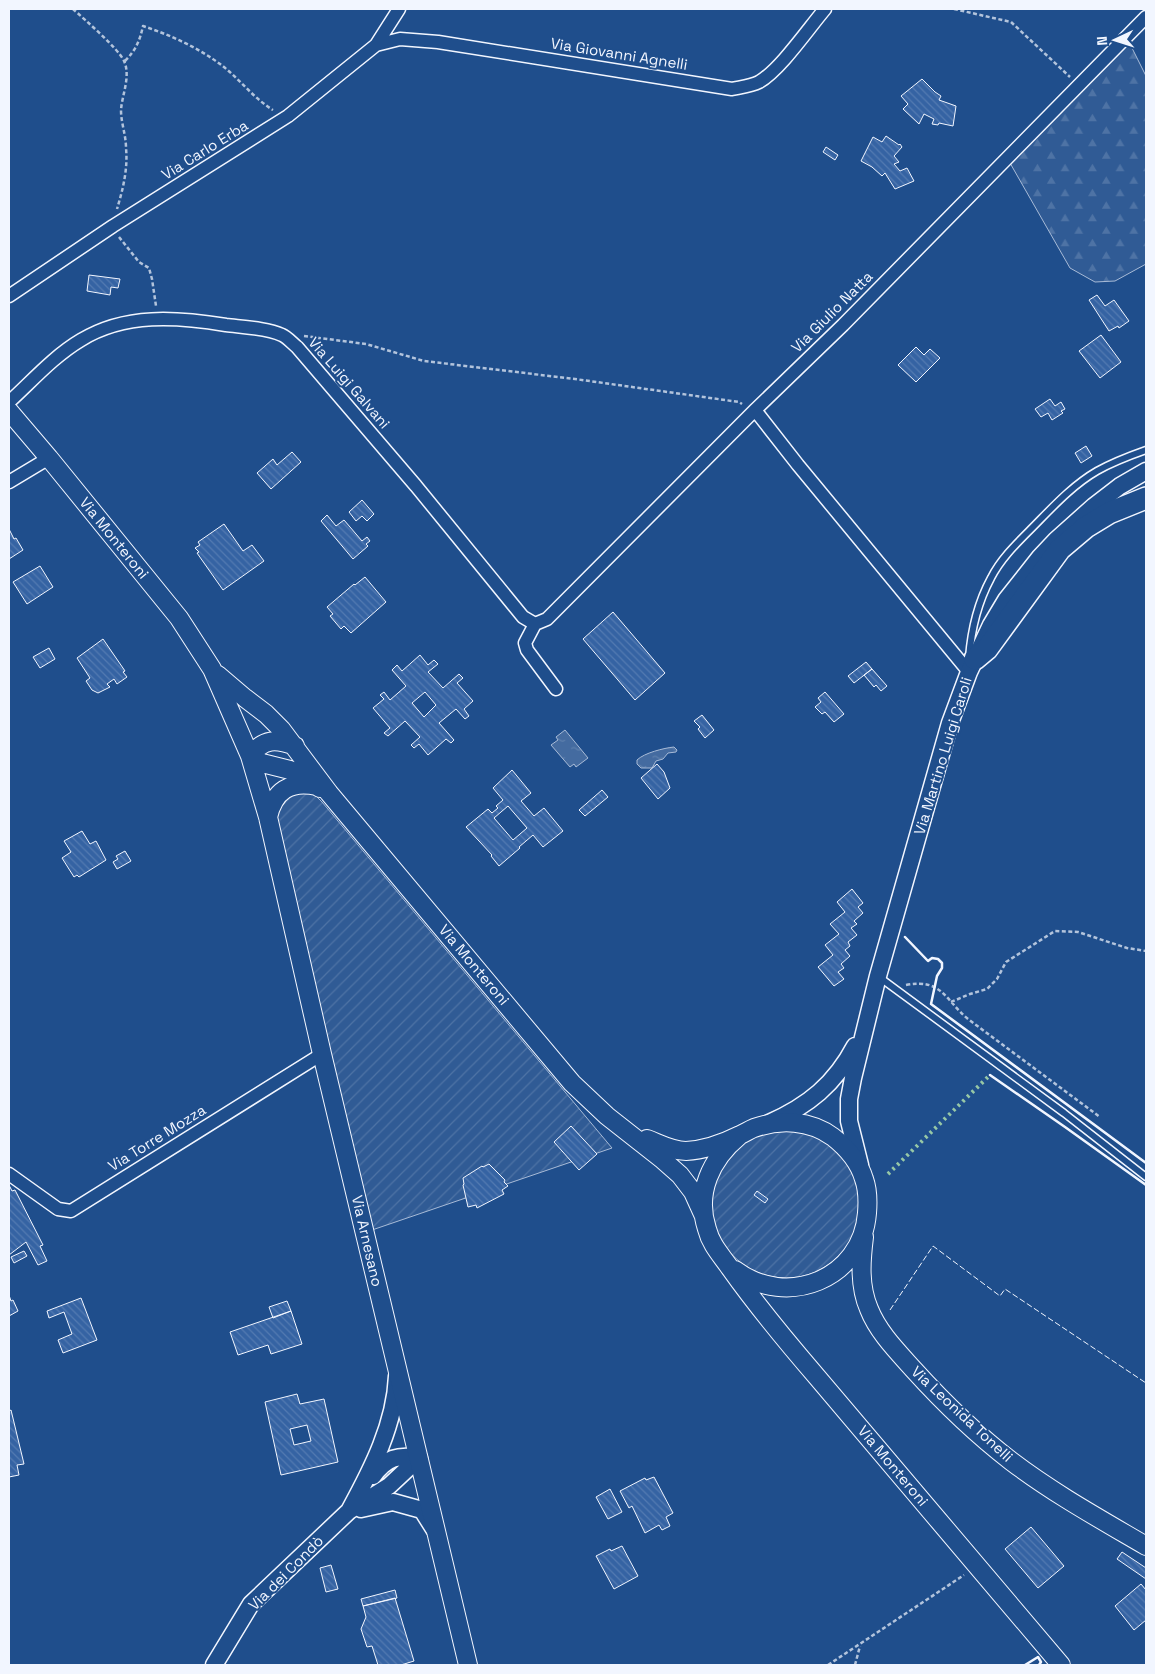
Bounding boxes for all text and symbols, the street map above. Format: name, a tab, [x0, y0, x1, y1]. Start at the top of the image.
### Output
north arrow	[1090, 15, 1140, 65]
street label: Via Giovanni Agnelli	[549, 33, 689, 74]
text: N	[1093, 36, 1111, 46]
street label: Via Carlo Erba	[158, 115, 252, 184]
street label: Via Giulio Natta	[787, 267, 877, 356]
street label: Via Luigi Galvani	[304, 333, 394, 432]
street label: Via Monteroni	[76, 493, 153, 582]
street label: Via Martino Luigi Caroli	[909, 675, 976, 837]
street label: Via Monteroni	[435, 920, 514, 1009]
street label: Via Torre Mozza	[104, 1100, 209, 1175]
street label: Via Arnesano	[348, 1193, 387, 1289]
street label: Via Leonida Tonelli	[908, 1362, 1017, 1466]
street label: Via Monteroni	[854, 1421, 933, 1510]
street label: Via dei Condò	[244, 1531, 327, 1614]

